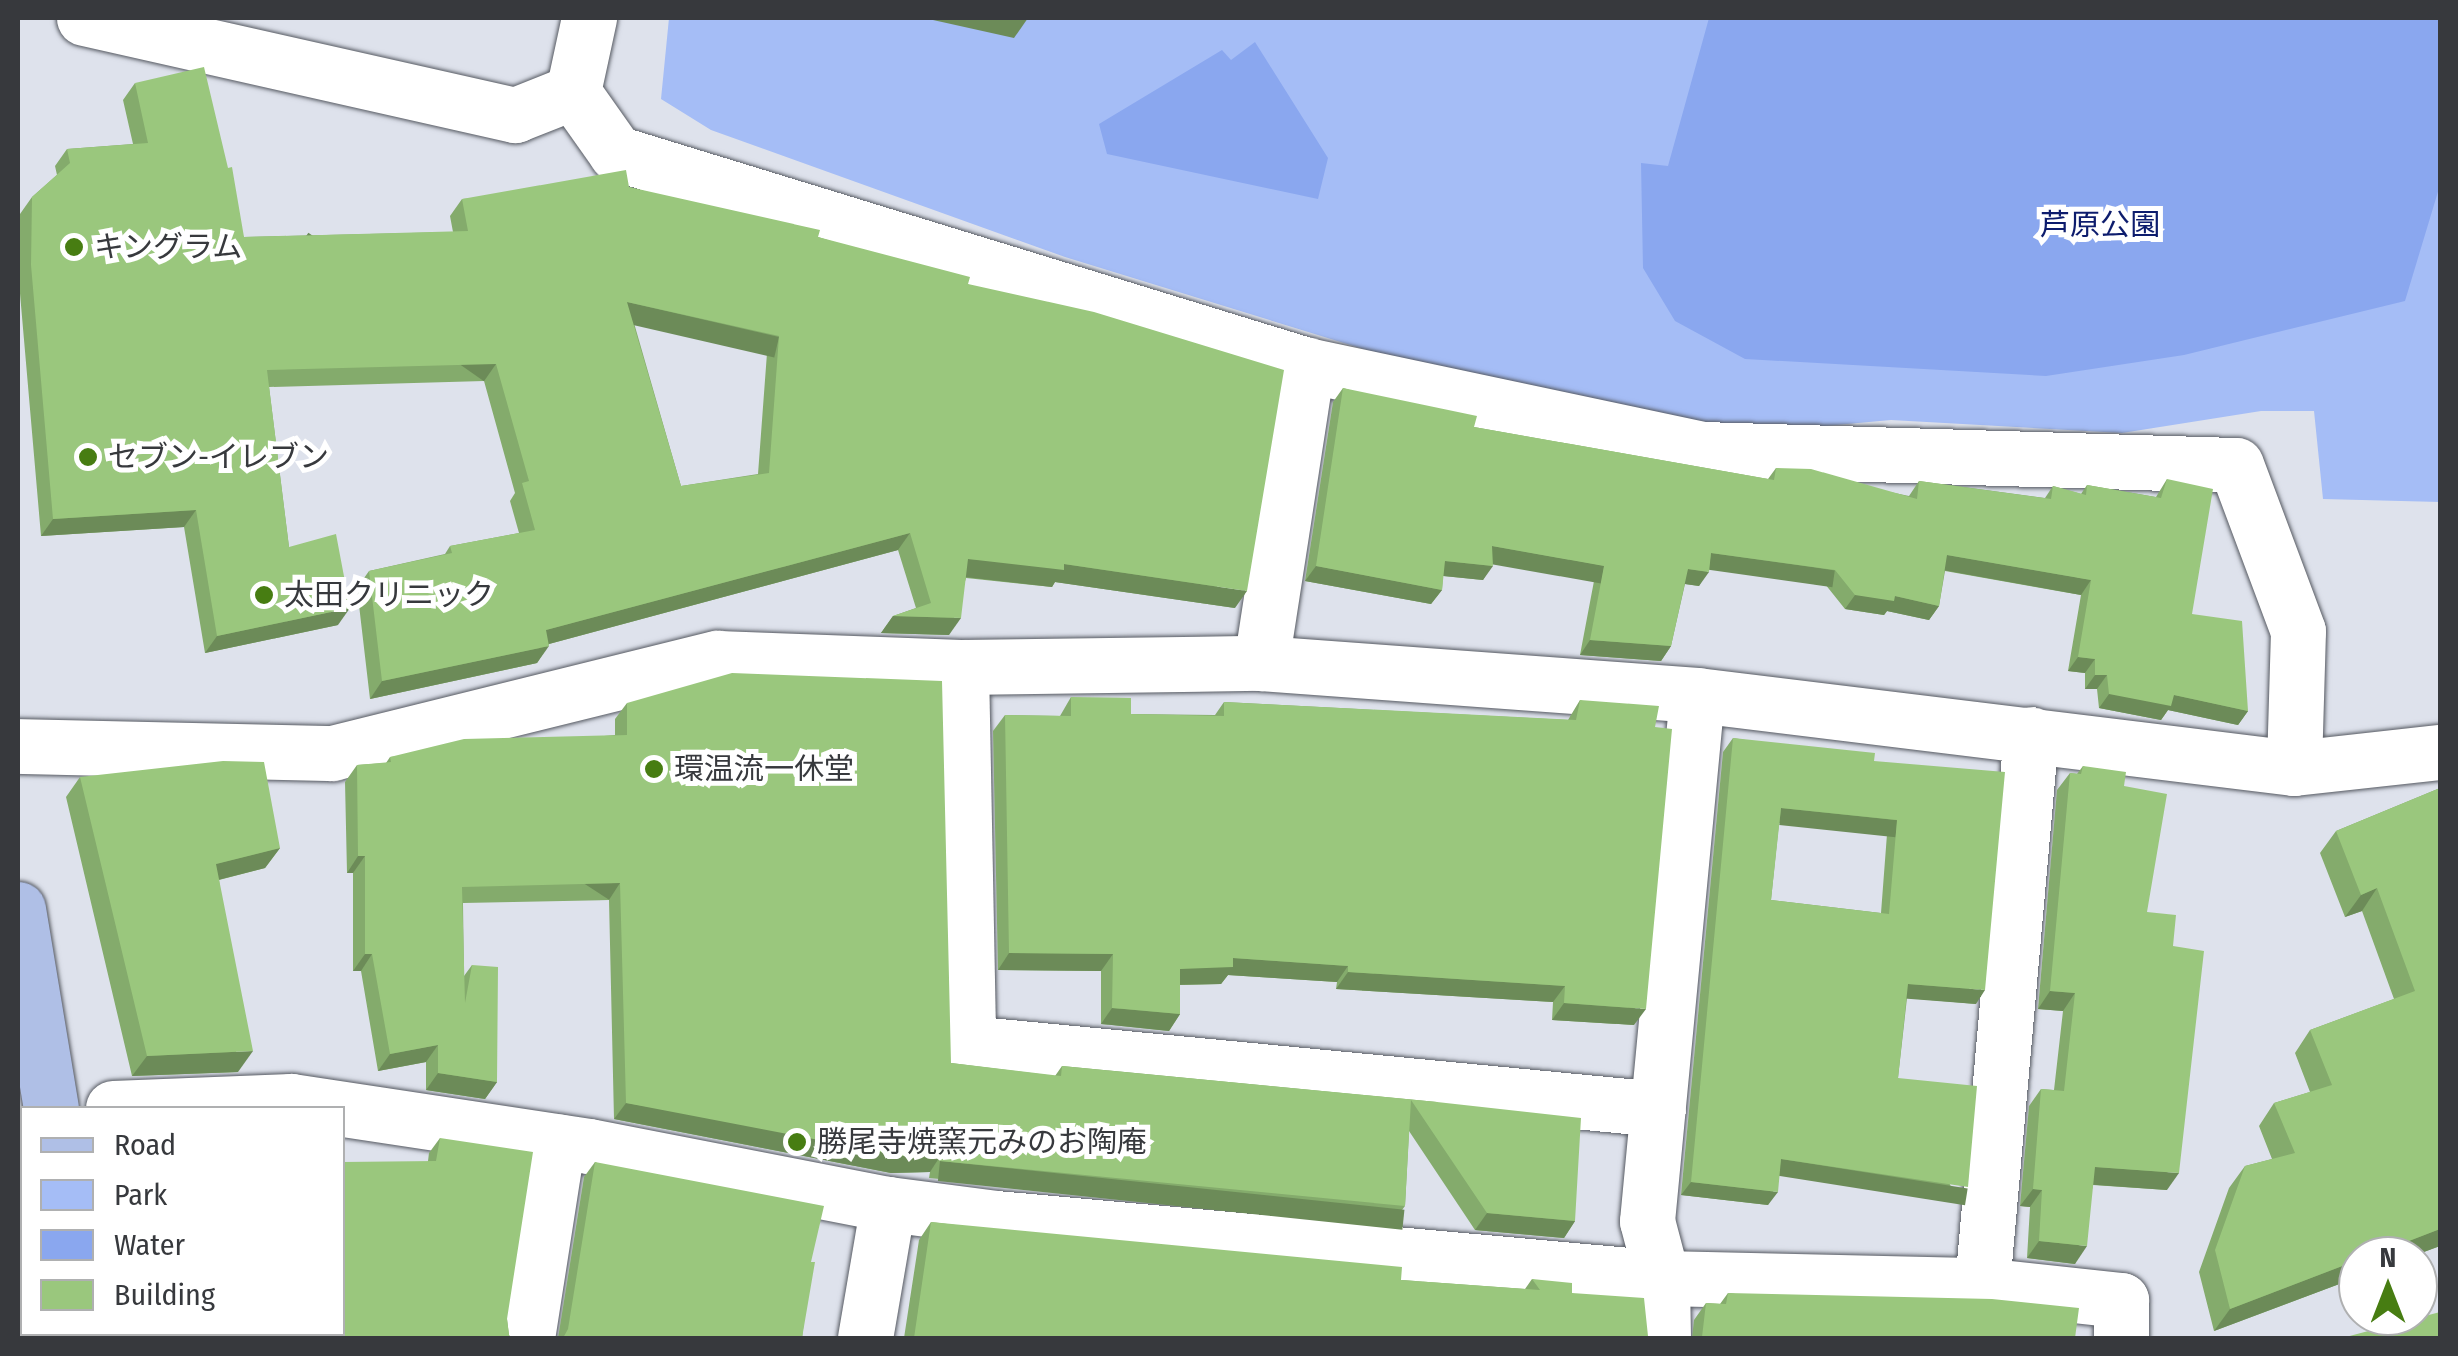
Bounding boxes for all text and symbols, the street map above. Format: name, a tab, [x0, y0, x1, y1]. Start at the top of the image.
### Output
park label: 芦原公園	[2040, 207, 2160, 243]
place label: キングラム	[94, 229, 244, 265]
marker: キングラム	[63, 236, 85, 258]
place label: セブン-イレブン	[108, 439, 329, 475]
marker: セブン-イレブン	[77, 446, 99, 468]
place label: 太田クリニック	[284, 577, 494, 613]
marker: 太田クリニック	[253, 584, 275, 606]
place label: 環温流一休堂	[674, 751, 854, 787]
marker: 環温流一休堂	[643, 758, 665, 780]
legend	[20, 1106, 345, 1336]
place label: 勝尾寺焼窯元みのお陶庵	[817, 1124, 1147, 1160]
text: Road	[114, 1127, 176, 1163]
marker: 勝尾寺焼窯元みのお陶庵	[786, 1131, 808, 1153]
text: Park	[114, 1177, 167, 1213]
text: Water	[114, 1227, 185, 1263]
north arrow	[2338, 1236, 2438, 1336]
text: N	[2380, 1241, 2396, 1274]
text: Building	[114, 1277, 215, 1313]

